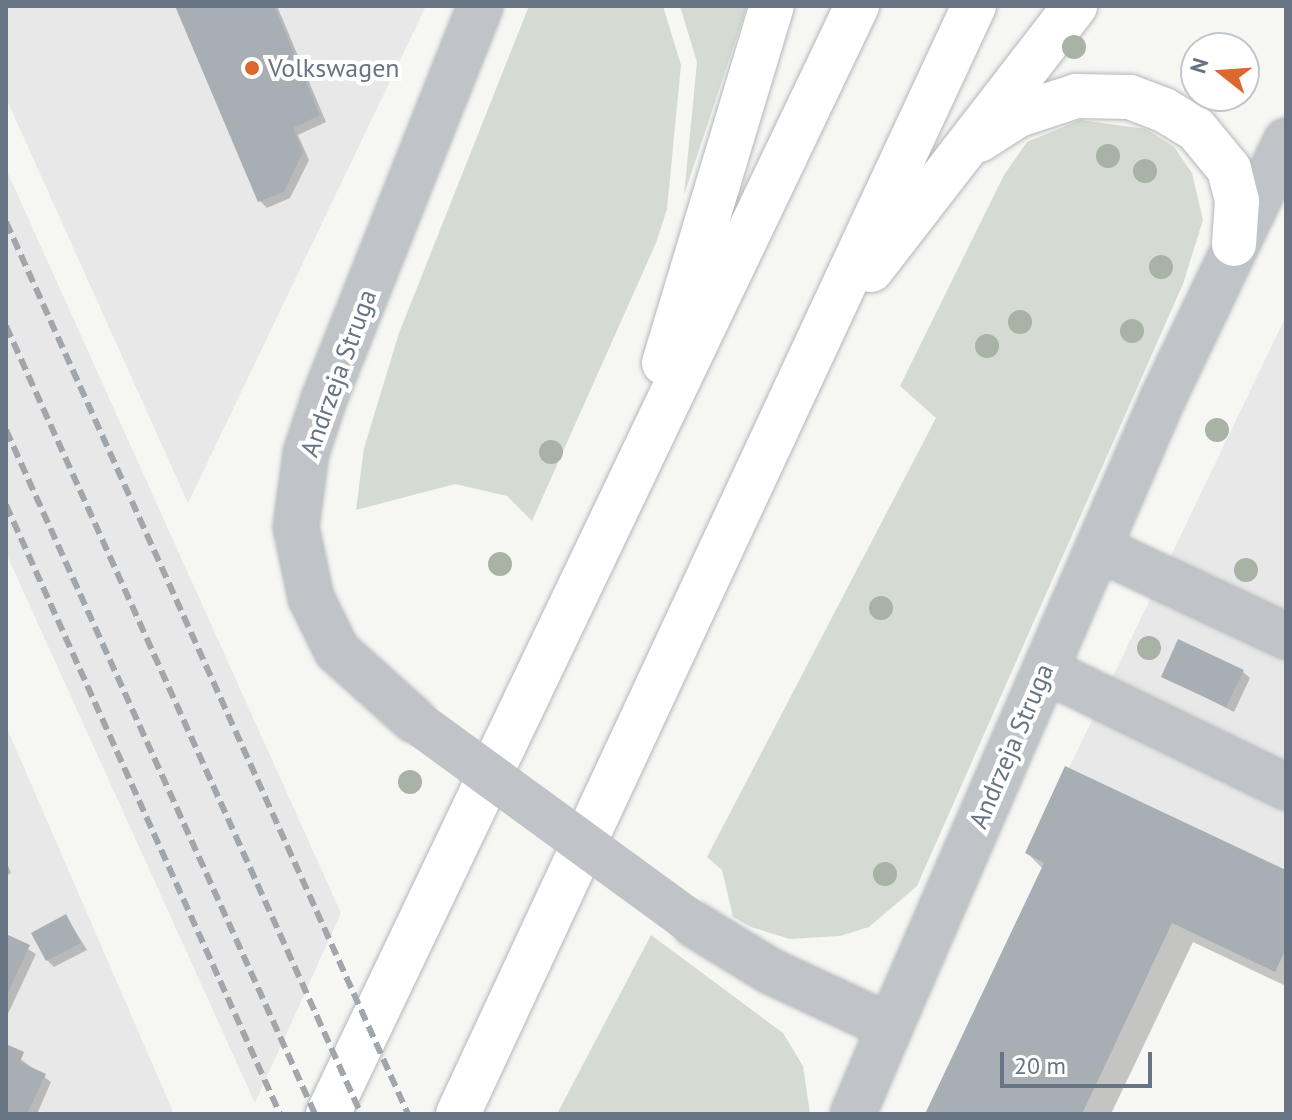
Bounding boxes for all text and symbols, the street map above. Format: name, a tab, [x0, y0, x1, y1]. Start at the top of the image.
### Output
north arrow	[1180, 32, 1260, 112]
place label: Volkswagen	[268, 52, 400, 84]
text: N	[1183, 55, 1214, 77]
marker: Volkswagen	[243, 59, 261, 77]
street label: Andrzeja Struga	[293, 285, 383, 461]
street label: Andrzeja Struga	[962, 659, 1060, 833]
scale bar	[1004, 1036, 1156, 1086]
text: 20 m	[1014, 1050, 1066, 1081]

